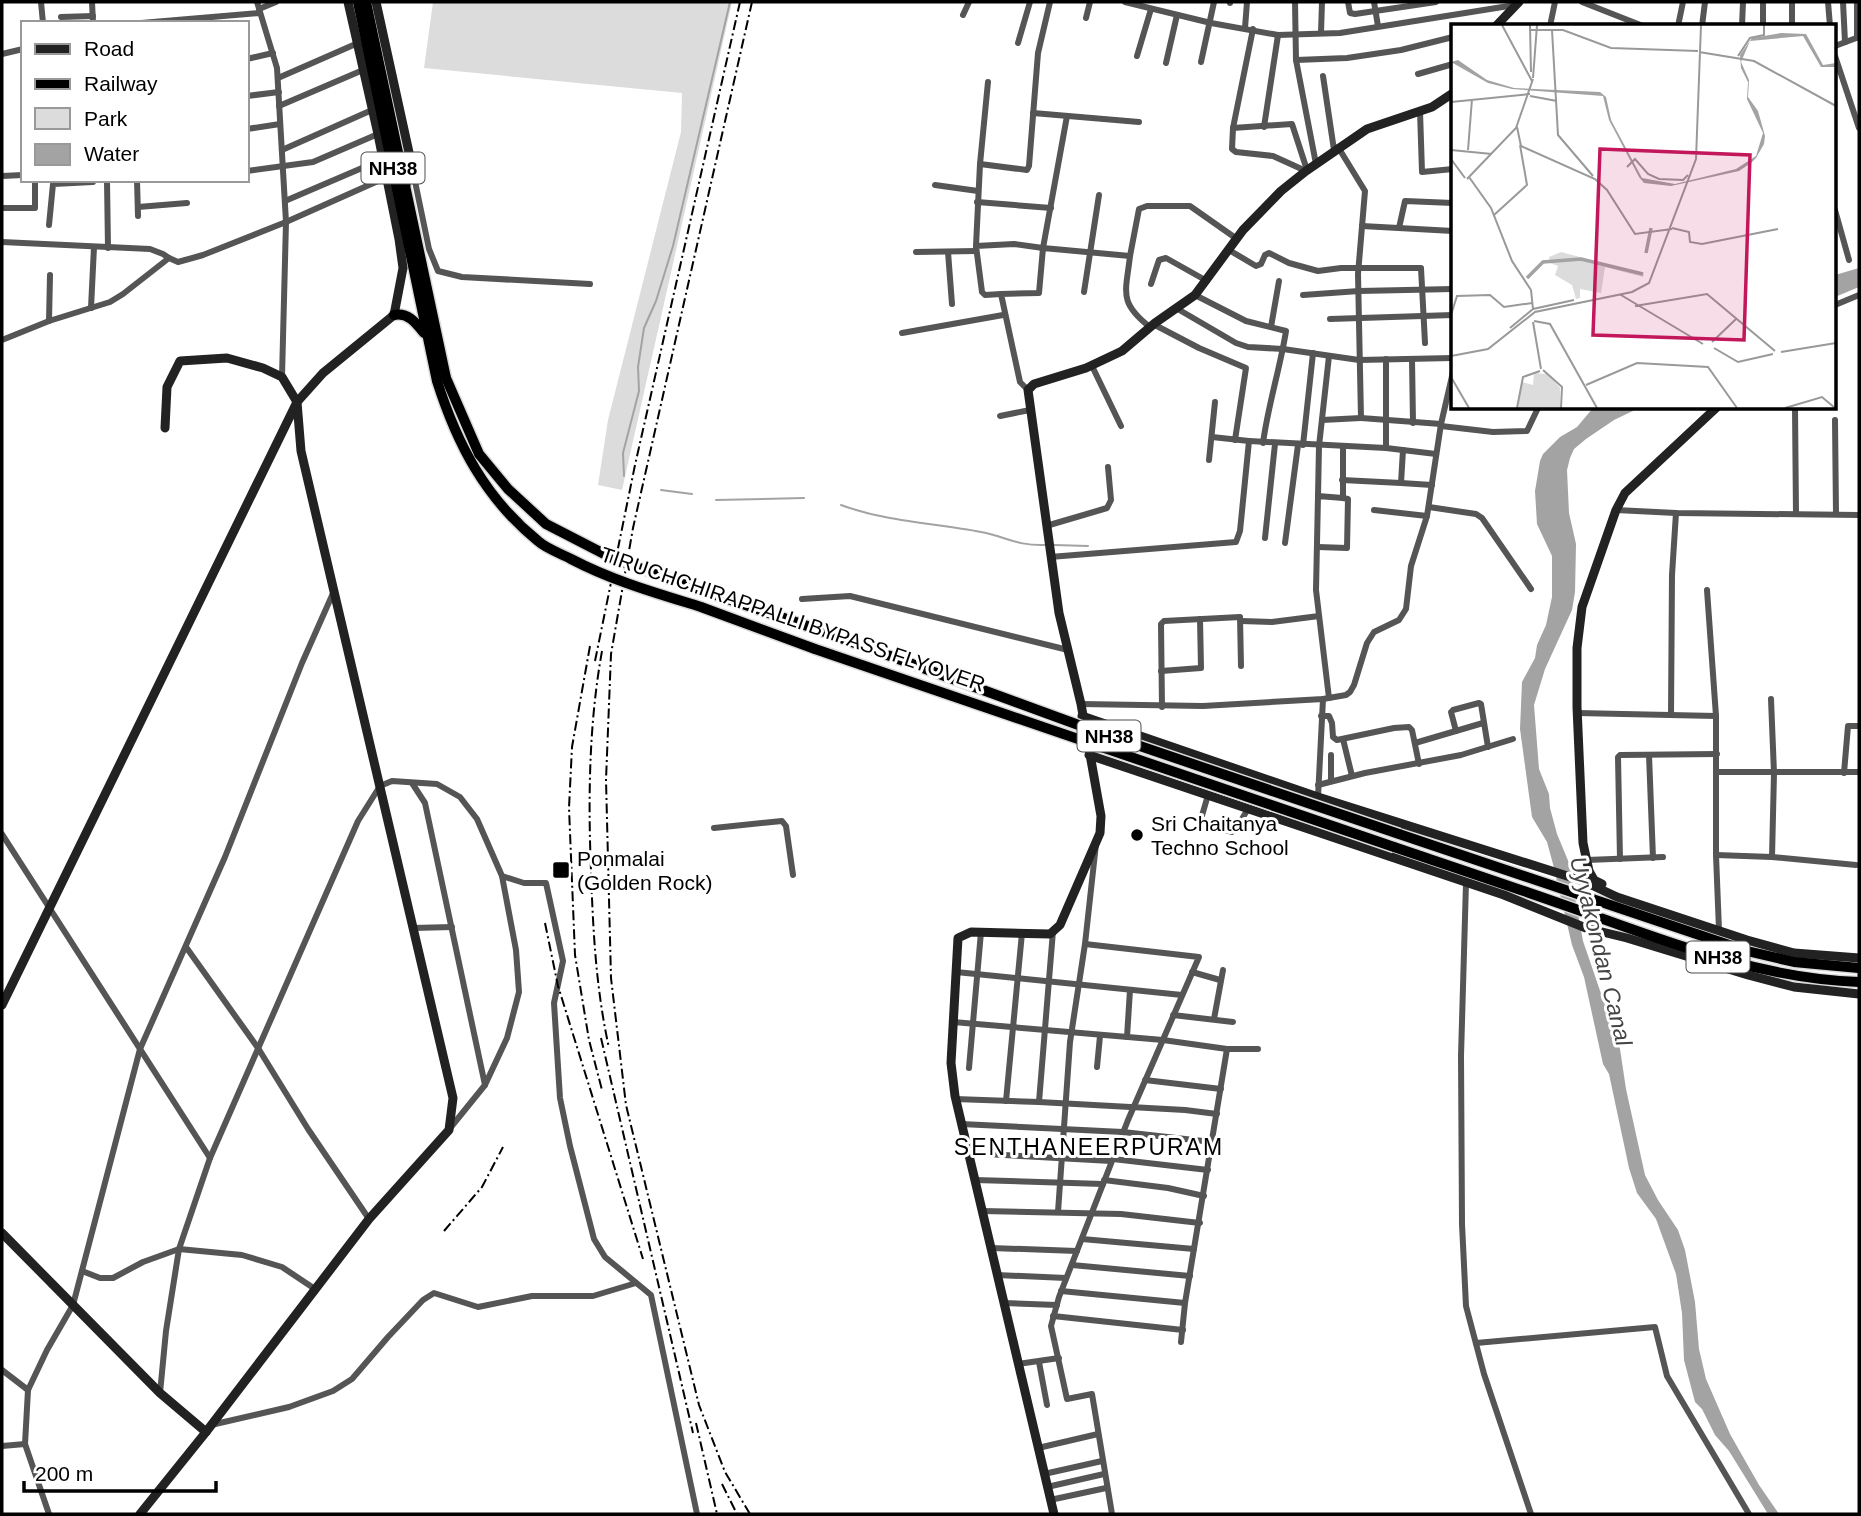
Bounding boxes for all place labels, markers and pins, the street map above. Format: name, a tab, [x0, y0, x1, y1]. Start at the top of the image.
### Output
place label: Sri Chaitanya Techno School	[1151, 812, 1289, 859]
marker: Sri Chaitanya Techno School	[1129, 827, 1145, 843]
place label: Ponmalai (Golden Rock)	[577, 847, 712, 894]
marker: Ponmalai (Golden Rock)	[551, 860, 571, 880]

